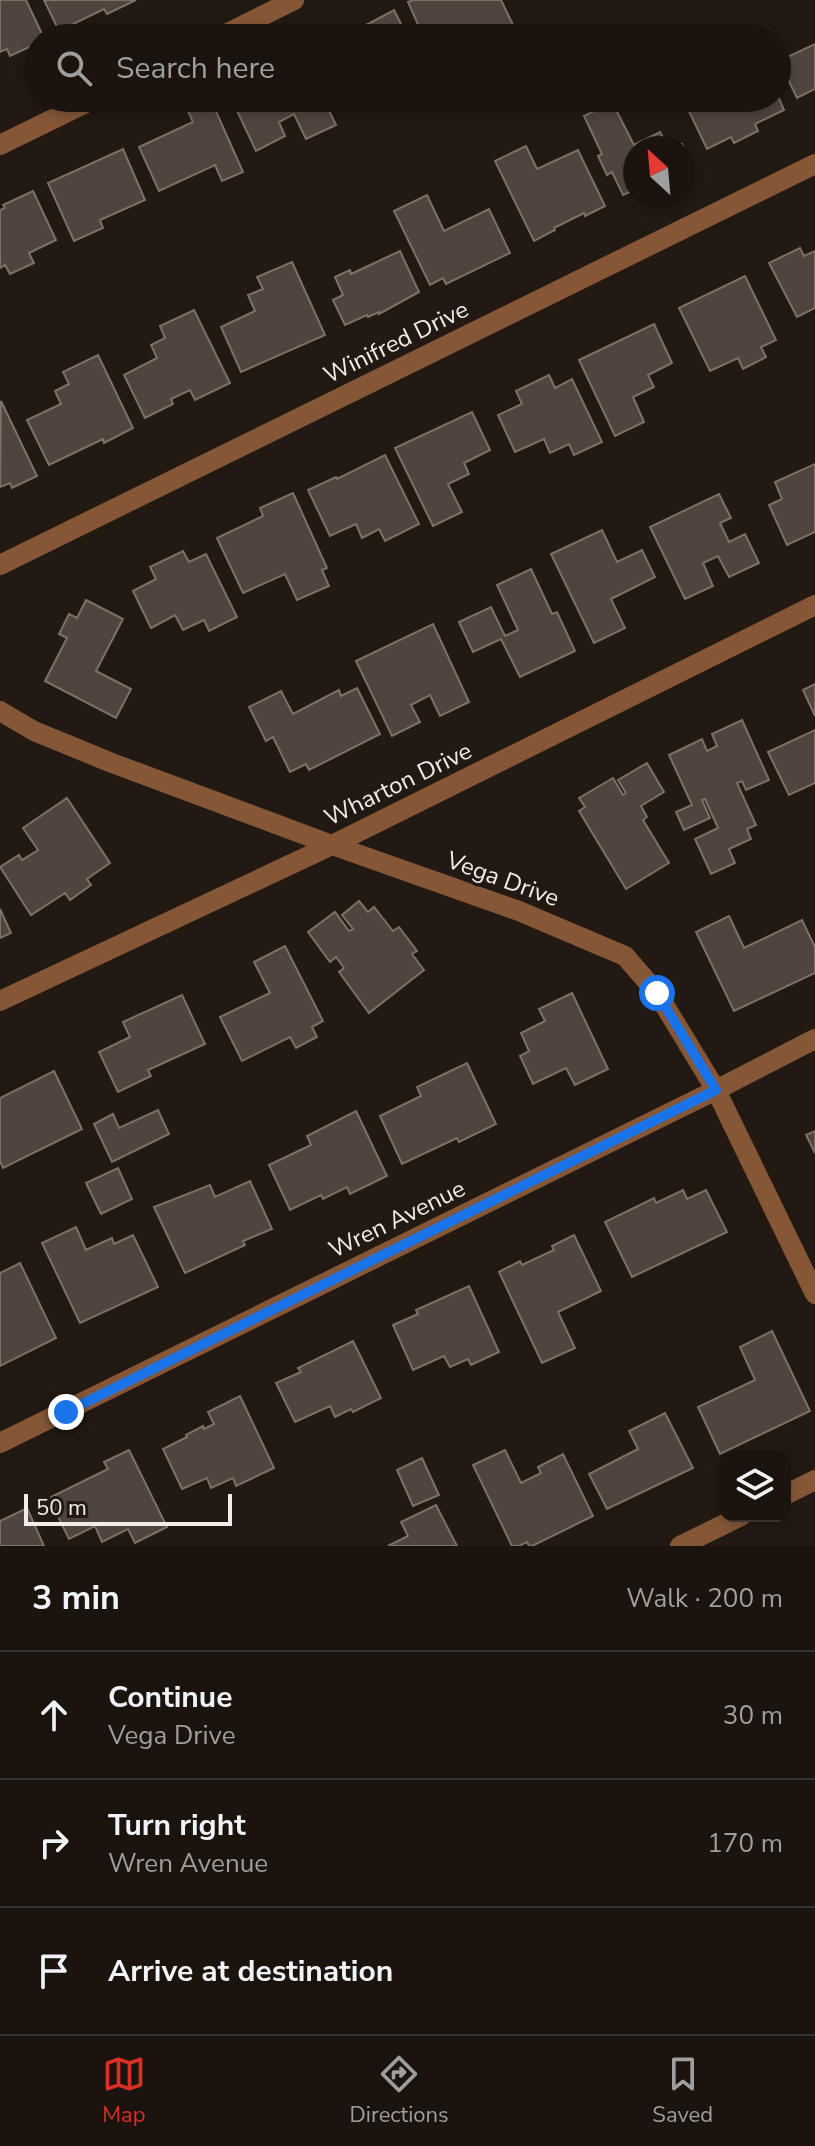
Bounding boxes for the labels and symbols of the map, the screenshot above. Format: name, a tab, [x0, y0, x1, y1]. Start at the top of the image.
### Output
north arrow	[623, 136, 695, 208]
street label: Winifred Drive	[318, 293, 474, 391]
street label: Wharton Drive	[319, 734, 477, 834]
street label: Vega Drive	[441, 843, 564, 914]
route start	[639, 975, 675, 1011]
street label: Wren Avenue	[324, 1172, 470, 1266]
route end	[48, 1394, 84, 1430]
scale bar	[24, 1490, 232, 1526]

